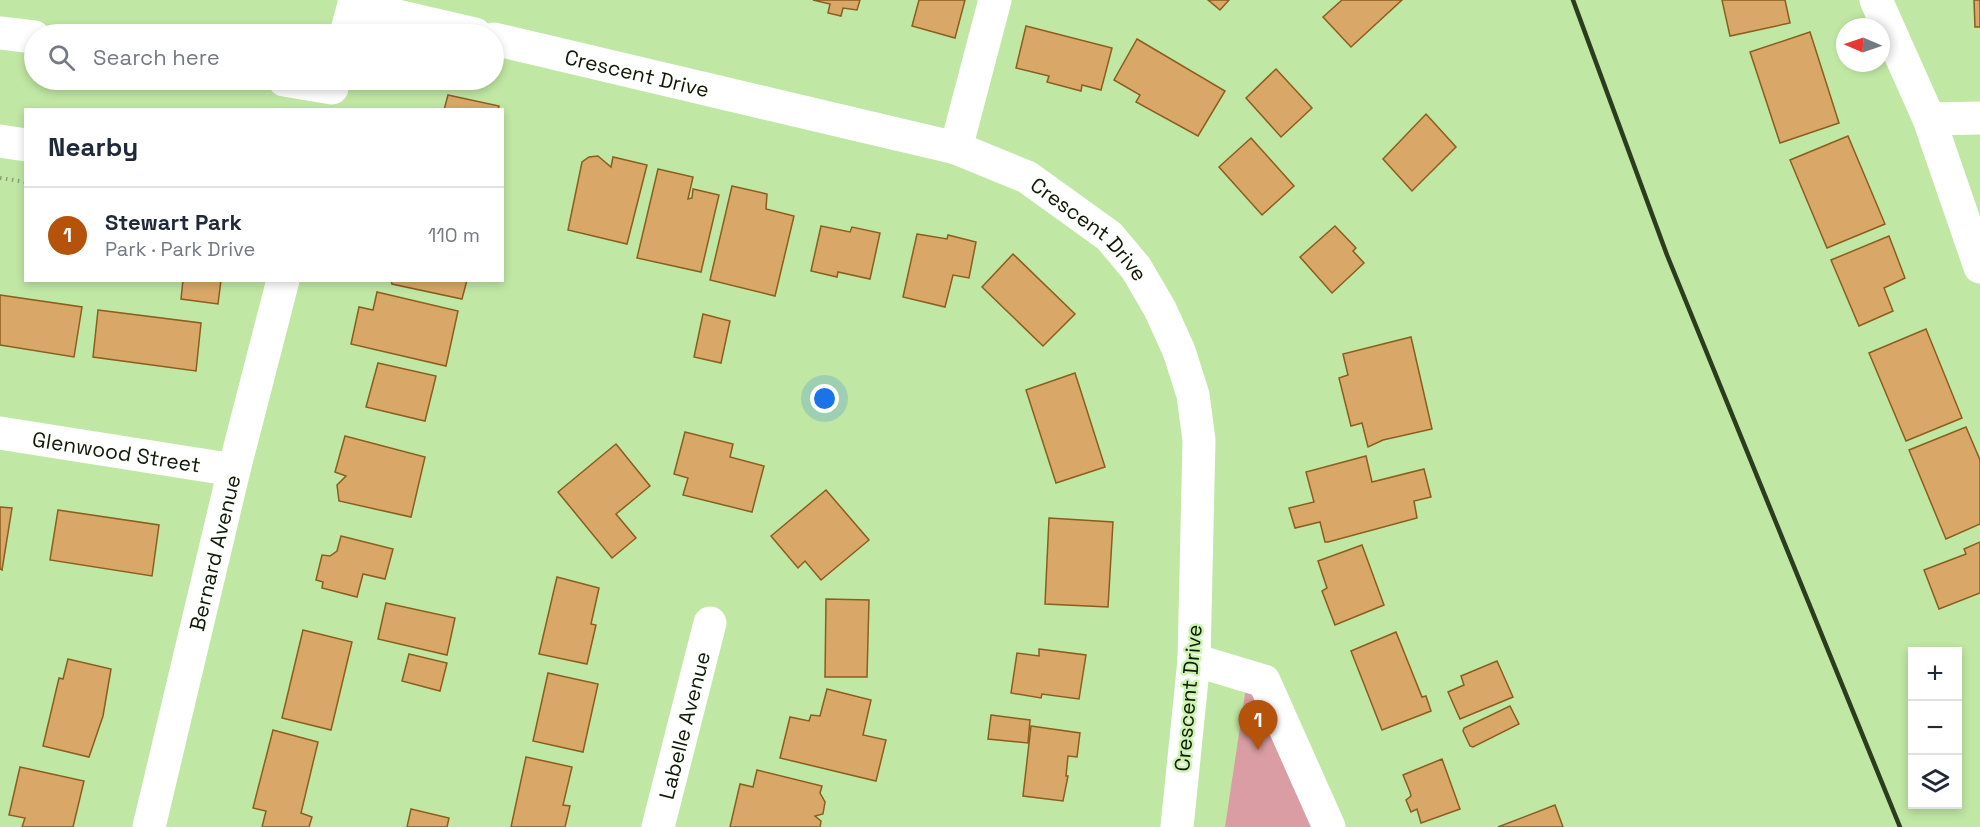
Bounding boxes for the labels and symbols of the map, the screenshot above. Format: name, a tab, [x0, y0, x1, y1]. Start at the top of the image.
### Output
north arrow	[1836, 18, 1890, 72]
street label: Crescent Drive	[562, 43, 712, 103]
street label: Crescent Drive	[1025, 171, 1154, 286]
your location	[810, 384, 839, 413]
street label: Glenwood Street	[30, 425, 203, 478]
street label: Bernard Avenue	[183, 472, 246, 633]
street label: Crescent Drive	[1168, 623, 1208, 773]
street label: Labelle Avenue	[652, 648, 716, 802]
pin: 1	[1238, 700, 1278, 750]

